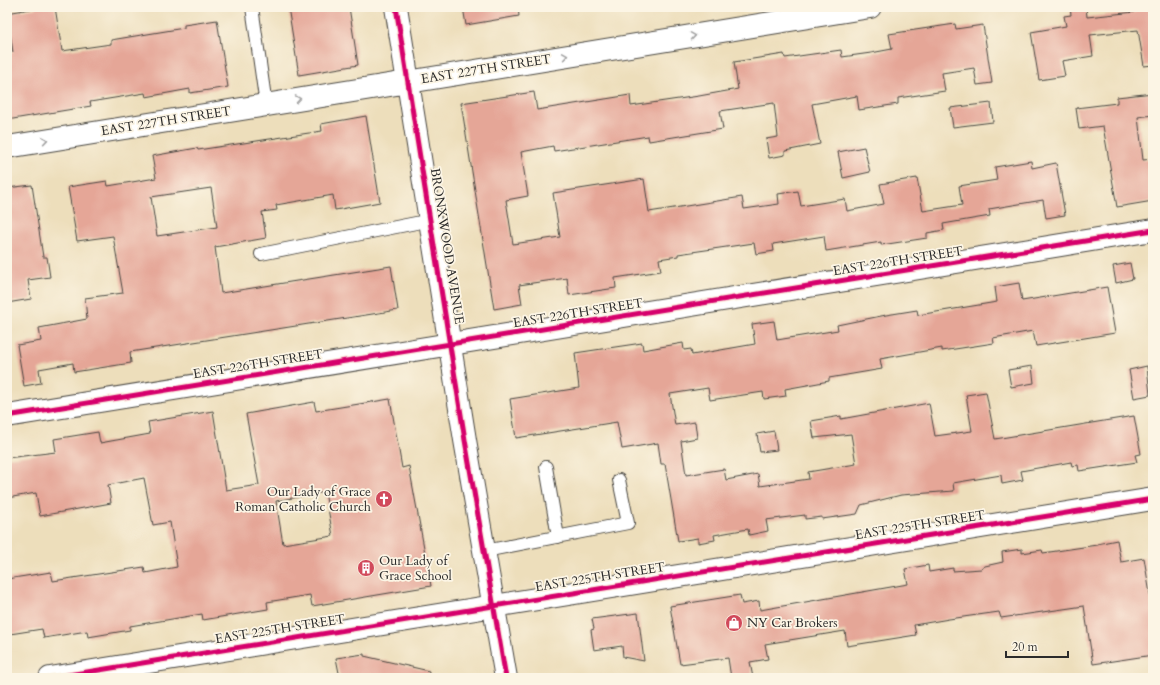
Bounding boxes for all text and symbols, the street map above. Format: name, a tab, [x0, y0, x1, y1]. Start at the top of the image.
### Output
one-way arrow	[690, 32, 696, 40]
street label: EAST 227TH STREET	[420, 50, 553, 88]
one-way arrow	[562, 52, 568, 61]
one-way arrow	[295, 95, 301, 104]
street label: EAST 227TH STREET	[100, 102, 233, 140]
one-way arrow	[42, 137, 49, 145]
street label: BRONXWOOD AVENUE	[426, 167, 468, 325]
street label: EAST 226TH STREET	[832, 242, 965, 280]
street label: EAST 226TH STREET	[512, 294, 645, 332]
street label: EAST 226TH STREET	[192, 345, 325, 383]
place label: Our Lady of Grace Roman Catholic Church	[235, 483, 371, 516]
church icon: Our Lady of Grace Roman Catholic Church	[374, 489, 394, 509]
street label: EAST 225TH STREET	[854, 506, 987, 544]
place label: Our Lady of Grace School	[379, 552, 453, 585]
building icon: Our Lady of Grace School	[356, 558, 376, 578]
street label: EAST 225TH STREET	[534, 558, 667, 596]
street label: EAST 225TH STREET	[214, 610, 347, 648]
shop icon: NY Car Brokers	[724, 613, 744, 633]
place label: NY Car Brokers	[747, 614, 838, 632]
scale bar	[1006, 633, 1068, 659]
text: 20 m	[1012, 639, 1039, 655]

